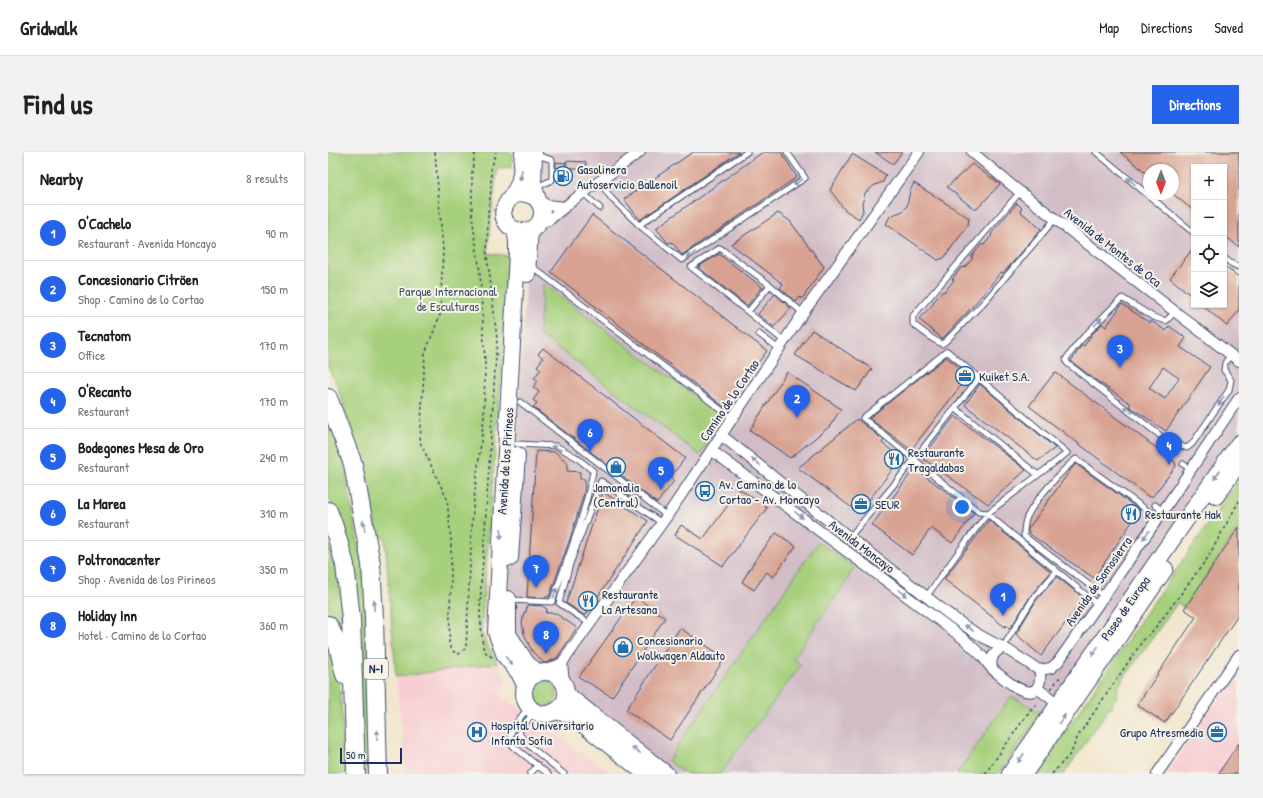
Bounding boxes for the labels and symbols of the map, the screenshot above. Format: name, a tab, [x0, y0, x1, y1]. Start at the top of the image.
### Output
place label: Gasolinera Autoservicio Ballenoil	[577, 160, 678, 193]
north arrow	[1143, 164, 1179, 200]
fuel station icon: Gasolinera Autoservicio Ballenoil	[552, 165, 574, 187]
one-way arrow	[518, 169, 524, 181]
one-way arrow	[1126, 177, 1137, 186]
one-way arrow	[793, 178, 804, 186]
street label: Avenida de Montes de Oca	[1061, 203, 1165, 291]
one-way arrow	[685, 251, 696, 259]
park label: Parque Internacional de Esculturas	[399, 282, 497, 315]
one-way arrow	[1093, 317, 1103, 327]
pin: 3	[1107, 335, 1133, 368]
street label: Camino de lo Cortao	[695, 356, 763, 444]
office icon: Kuiket S.A.	[954, 365, 976, 387]
place label: Kuiket S.A.	[979, 367, 1030, 385]
pin: 2	[784, 385, 810, 418]
one-way arrow	[1217, 396, 1225, 406]
one-way arrow	[1122, 406, 1133, 415]
street label: Avenida de los Pirineos	[492, 407, 518, 515]
pin: 6	[577, 419, 603, 452]
pin: 4	[1156, 432, 1182, 465]
place label: Restaurante Tragaldabas	[908, 443, 964, 476]
one-way arrow	[550, 444, 562, 450]
restaurant icon: Restaurante Tragaldabas	[883, 448, 905, 470]
shop icon: Jamonalia (Central)	[605, 456, 627, 478]
pin: 5	[648, 457, 674, 490]
one-way arrow	[750, 458, 761, 467]
one-way arrow	[1213, 470, 1221, 480]
place label: Av. Camino de lo Cortao - Av. Moncayo	[719, 475, 819, 508]
place label: Jamonalia (Central)	[593, 478, 639, 511]
bus stop icon: Av. Camino de lo Cortao - Av. Moncayo	[694, 480, 716, 502]
office icon: SEUR	[850, 493, 872, 515]
place label: SEUR	[875, 495, 900, 513]
your location	[952, 497, 972, 517]
restaurant icon: Restaurante Hak	[1120, 503, 1142, 525]
place label: Restaurante Hak	[1145, 505, 1222, 523]
one-way arrow	[793, 511, 804, 519]
street label: Avenida Moncayo	[825, 515, 899, 577]
one-way arrow	[361, 520, 367, 532]
one-way arrow	[497, 528, 504, 540]
one-way arrow	[1142, 530, 1150, 540]
street label: Avenida de Somosierra	[1060, 533, 1136, 629]
pin: 7	[523, 555, 549, 588]
street label: Paseo de Europa	[1096, 572, 1154, 644]
pin: 1	[990, 583, 1016, 616]
place label: Restaurante La Artesana	[602, 585, 658, 618]
one-way arrow	[552, 587, 558, 599]
one-way arrow	[897, 589, 908, 597]
restaurant icon: Restaurante La Artesana	[577, 590, 599, 612]
one-way arrow	[370, 599, 377, 611]
pin: 8	[533, 621, 559, 654]
one-way arrow	[963, 624, 974, 632]
place label: Concesionario Wolkwagen Aldauto	[637, 631, 725, 664]
shop icon: Concesionario Wolkwagen Aldauto	[612, 636, 634, 658]
one-way arrow	[1091, 646, 1099, 656]
one-way arrow	[504, 656, 514, 666]
road number: N-I	[364, 659, 388, 679]
one-way arrow	[1058, 714, 1066, 724]
place label: Hospital Universitario Infanta Sofía	[491, 716, 594, 749]
hospital icon: Hospital Universitario Infanta Sofía	[466, 721, 488, 743]
office icon: Grupo Atresmedia	[1206, 721, 1228, 743]
place label: Grupo Atresmedia	[1120, 723, 1203, 741]
one-way arrow	[374, 728, 380, 741]
one-way arrow	[630, 745, 641, 754]
scale bar	[340, 746, 402, 765]
one-way arrow	[1017, 752, 1025, 763]

